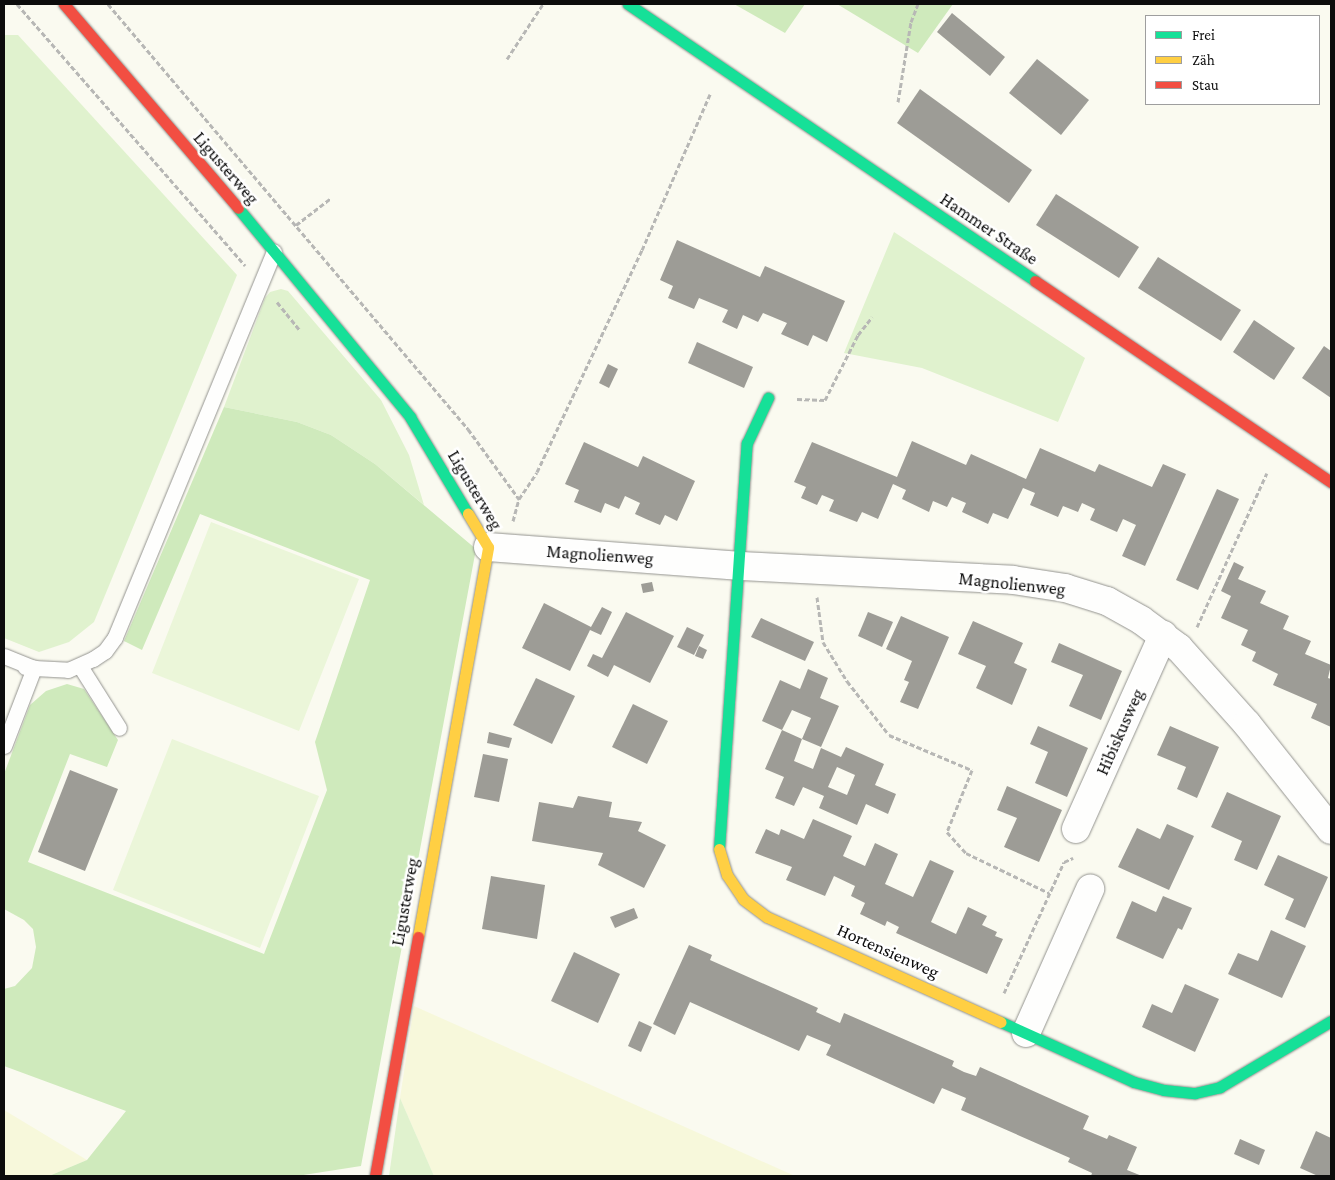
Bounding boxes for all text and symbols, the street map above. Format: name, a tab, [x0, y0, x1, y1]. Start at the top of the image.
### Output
legend	[1145, 15, 1320, 105]
text: Frei	[1192, 27, 1215, 43]
text: Zäh	[1192, 52, 1215, 68]
text: Stau	[1192, 77, 1219, 93]
street label: Ligusterweg	[189, 127, 263, 209]
street label: Hammer Straße	[936, 188, 1042, 270]
street label: Ligusterweg	[443, 446, 507, 534]
street label: Magnolienweg	[546, 540, 654, 570]
street label: Magnolienweg	[958, 568, 1066, 600]
street label: Hibiskusweg	[1091, 685, 1149, 779]
street label: Ligusterweg	[387, 856, 423, 948]
street label: Hortensienweg	[834, 919, 942, 983]

